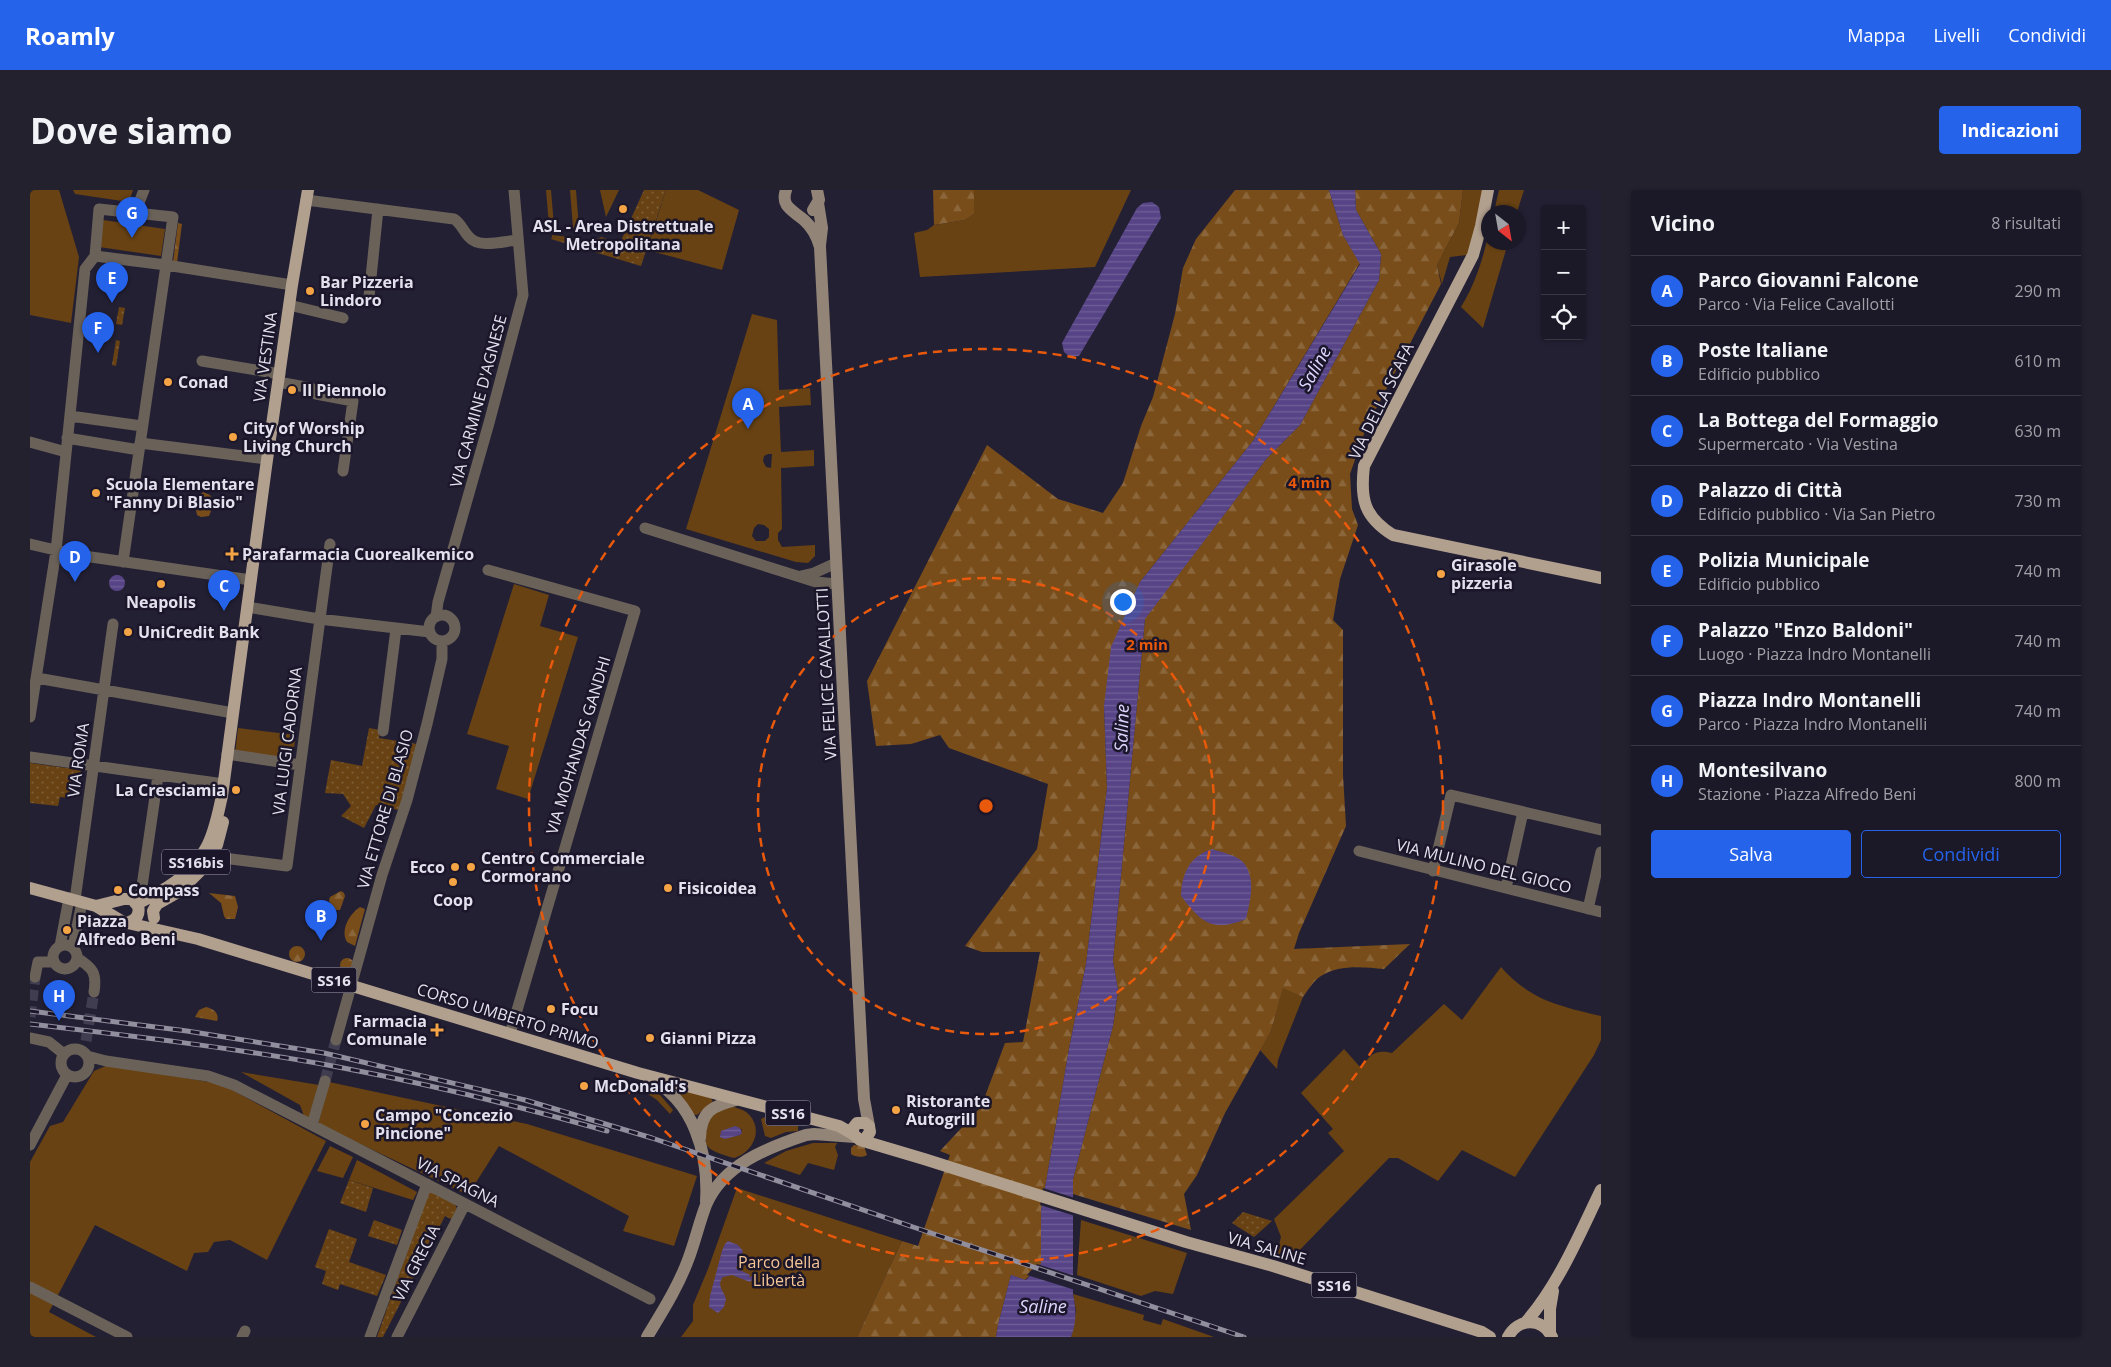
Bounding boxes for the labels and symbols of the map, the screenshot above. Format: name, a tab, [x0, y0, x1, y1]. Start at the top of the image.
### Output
pin: G	[116, 197, 148, 238]
marker: ASL - Area Distrettuale Metropolitana	[617, 203, 629, 215]
north arrow	[1481, 205, 1526, 250]
place label: ASL - Area Distrettuale Metropolitana	[533, 215, 713, 255]
pin: E	[96, 262, 128, 303]
place label: Bar Pizzeria Lindoro	[320, 271, 414, 311]
marker: Bar Pizzeria Lindoro	[304, 285, 316, 297]
street label: VIA VESTINA	[248, 310, 282, 404]
pin: F	[82, 312, 114, 353]
street label: VIA CARMINE D'AGNESE	[444, 312, 512, 490]
street label: VIA DELLA SCAFA	[1343, 338, 1419, 463]
water label: Saline	[1292, 341, 1336, 395]
place label: Conad	[178, 371, 228, 393]
marker: Conad	[162, 376, 174, 388]
place label: Il Piennolo	[302, 379, 387, 401]
marker: Il Piennolo	[286, 384, 298, 396]
pin: A	[732, 388, 764, 429]
place label: City of Worship Living Church	[243, 417, 365, 457]
marker: City of Worship Living Church	[227, 431, 239, 443]
text: 4 min	[1288, 472, 1330, 492]
place label: Scuola Elementare "Fanny Di Blasio"	[106, 473, 254, 513]
marker: Scuola Elementare "Fanny Di Blasio"	[90, 487, 102, 499]
pin: D	[59, 541, 91, 582]
place label: Parafarmacia Cuorealkemico	[242, 543, 474, 565]
marker: Parafarmacia Cuorealkemico	[226, 548, 238, 560]
place label: Girasole pizzeria	[1451, 554, 1517, 594]
marker: Girasole pizzeria	[1435, 568, 1447, 580]
pin: C	[208, 570, 240, 611]
marker: Neapolis	[155, 578, 167, 590]
street label: VIA FELICE CAVALLOTTI	[811, 587, 841, 761]
your location	[1110, 589, 1136, 615]
place label: Neapolis	[126, 591, 196, 613]
place label: UniCredit Bank	[138, 621, 259, 643]
marker: UniCredit Bank	[122, 626, 134, 638]
text: 2 min	[1126, 634, 1168, 654]
street label: VIA MOHANDAS GANDHI	[540, 653, 616, 837]
street label: VIA LUIGI CADORNA	[267, 665, 307, 816]
water label: Saline	[1108, 704, 1134, 752]
street label: VIA ROMA	[62, 720, 94, 799]
street label: VIA ETTORE DI BLASIO	[352, 727, 418, 891]
place label: La Cresciamia	[115, 779, 226, 801]
marker: La Cresciamia	[230, 784, 242, 796]
centre of rings	[977, 797, 995, 815]
street label: VIA MULINO DEL GIOCO	[1394, 834, 1574, 898]
place label: Centro Commerciale Cormorano	[481, 847, 645, 887]
road number: SS16bis	[162, 850, 230, 874]
place label: Ecco	[410, 856, 445, 878]
marker: Ecco	[449, 861, 461, 873]
marker: Centro Commerciale Cormorano	[465, 861, 477, 873]
marker: Coop	[447, 876, 459, 888]
place label: Fisicoidea	[678, 877, 757, 899]
place label: Compass	[128, 879, 200, 901]
marker: Fisicoidea	[662, 882, 674, 894]
marker: Compass	[112, 884, 124, 896]
place label: Coop	[433, 889, 473, 911]
pin: B	[305, 900, 337, 941]
place label: Piazza Alfredo Beni	[77, 910, 176, 950]
marker: Piazza Alfredo Beni	[61, 924, 73, 936]
road number: SS16	[312, 968, 356, 992]
street label: CORSO UMBERTO PRIMO	[414, 978, 602, 1054]
pin: H	[43, 980, 75, 1021]
place label: Focu	[561, 998, 598, 1020]
marker: Focu	[545, 1003, 557, 1015]
place label: Farmacia Comunale	[346, 1010, 427, 1050]
marker: Farmacia Comunale	[431, 1024, 443, 1036]
place label: Gianni Pizza	[660, 1027, 756, 1049]
marker: Gianni Pizza	[644, 1032, 656, 1044]
place label: McDonald's	[594, 1075, 687, 1097]
marker: McDonald's	[578, 1080, 590, 1092]
place label: Ristorante Autogrill	[906, 1090, 990, 1130]
road number: SS16	[766, 1100, 810, 1126]
place label: Campo "Concezio Pincione"	[375, 1104, 513, 1144]
marker: Ristorante Autogrill	[890, 1104, 902, 1116]
marker: Campo "Concezio Pincione"	[359, 1118, 371, 1130]
street label: VIA SPAGNA	[413, 1152, 504, 1213]
street label: VIA GRECIA	[387, 1220, 445, 1305]
street label: VIA SALINE	[1225, 1226, 1309, 1270]
park label: Parco della Libertà	[738, 1251, 820, 1291]
road number: SS16	[1312, 1272, 1356, 1298]
water label: Saline	[1019, 1294, 1067, 1318]

